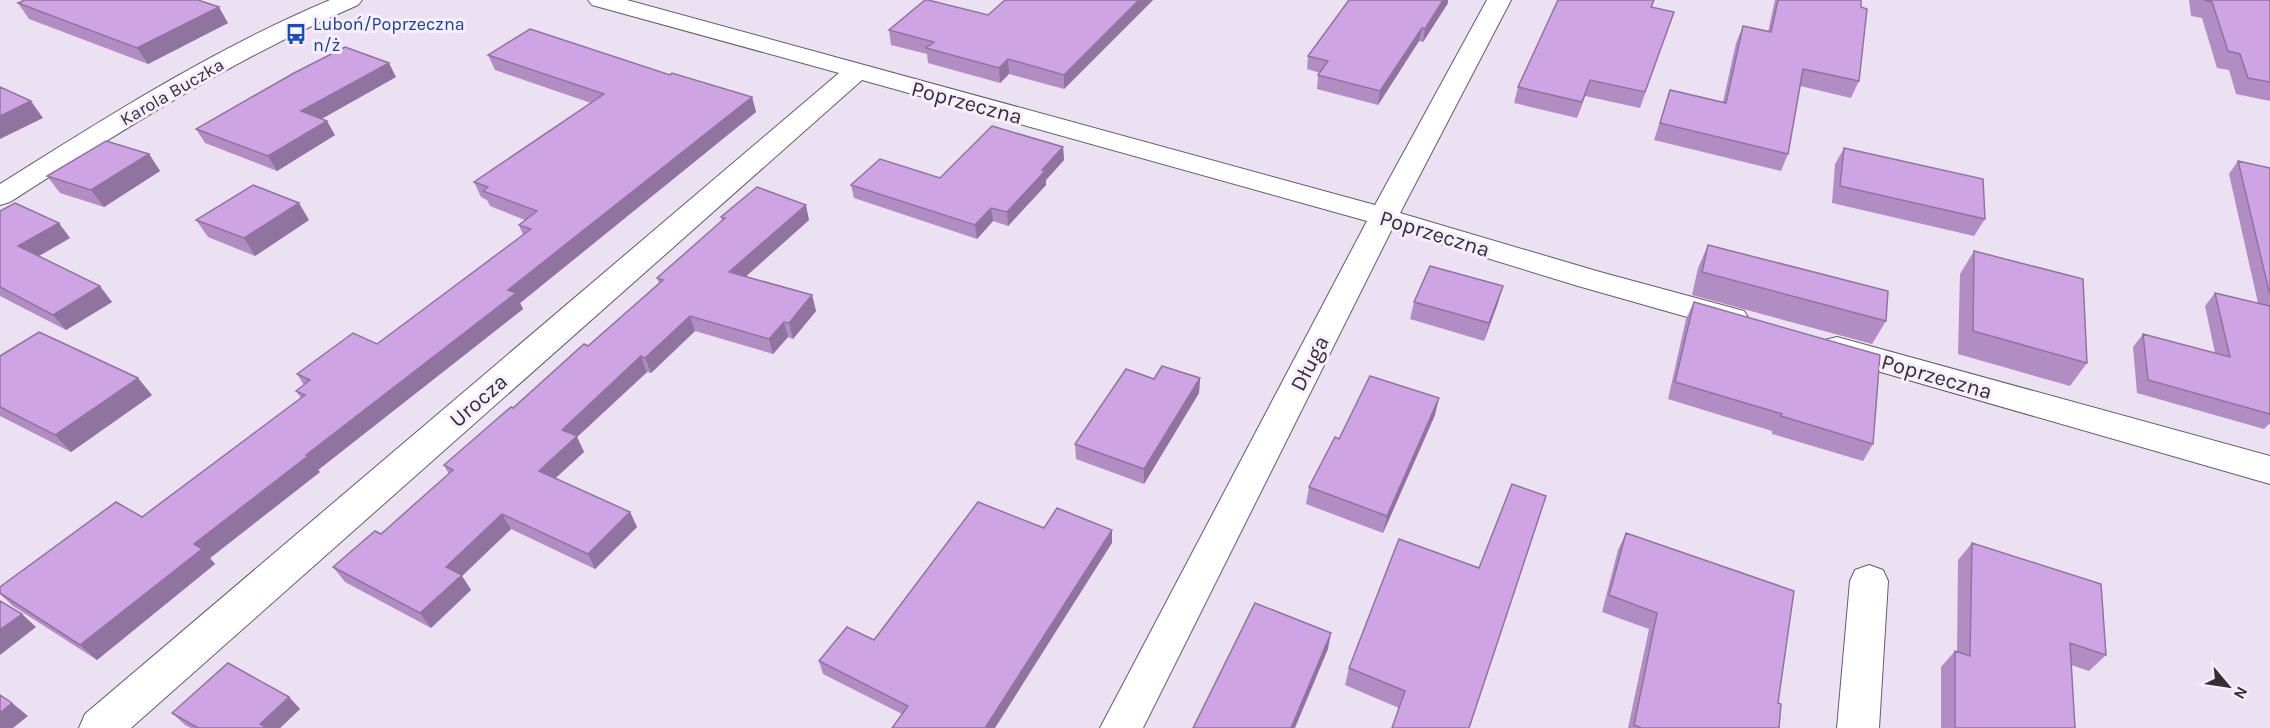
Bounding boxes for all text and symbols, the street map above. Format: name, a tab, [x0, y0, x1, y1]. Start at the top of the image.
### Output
place label: Luboń/Poprzeczna n/ż	[313, 13, 465, 56]
bus stop icon: Luboń/Poprzeczna n/ż	[284, 22, 308, 46]
street label: Karola Buczka	[116, 53, 228, 131]
street label: Poprzeczna	[908, 76, 1025, 130]
street label: Poprzeczna	[1376, 205, 1493, 263]
street label: Długa	[1285, 331, 1335, 395]
street label: Poprzeczna	[1878, 349, 1995, 405]
street label: Urocza	[444, 369, 513, 433]
north arrow	[2198, 656, 2258, 716]
text: N	[2230, 683, 2252, 703]

